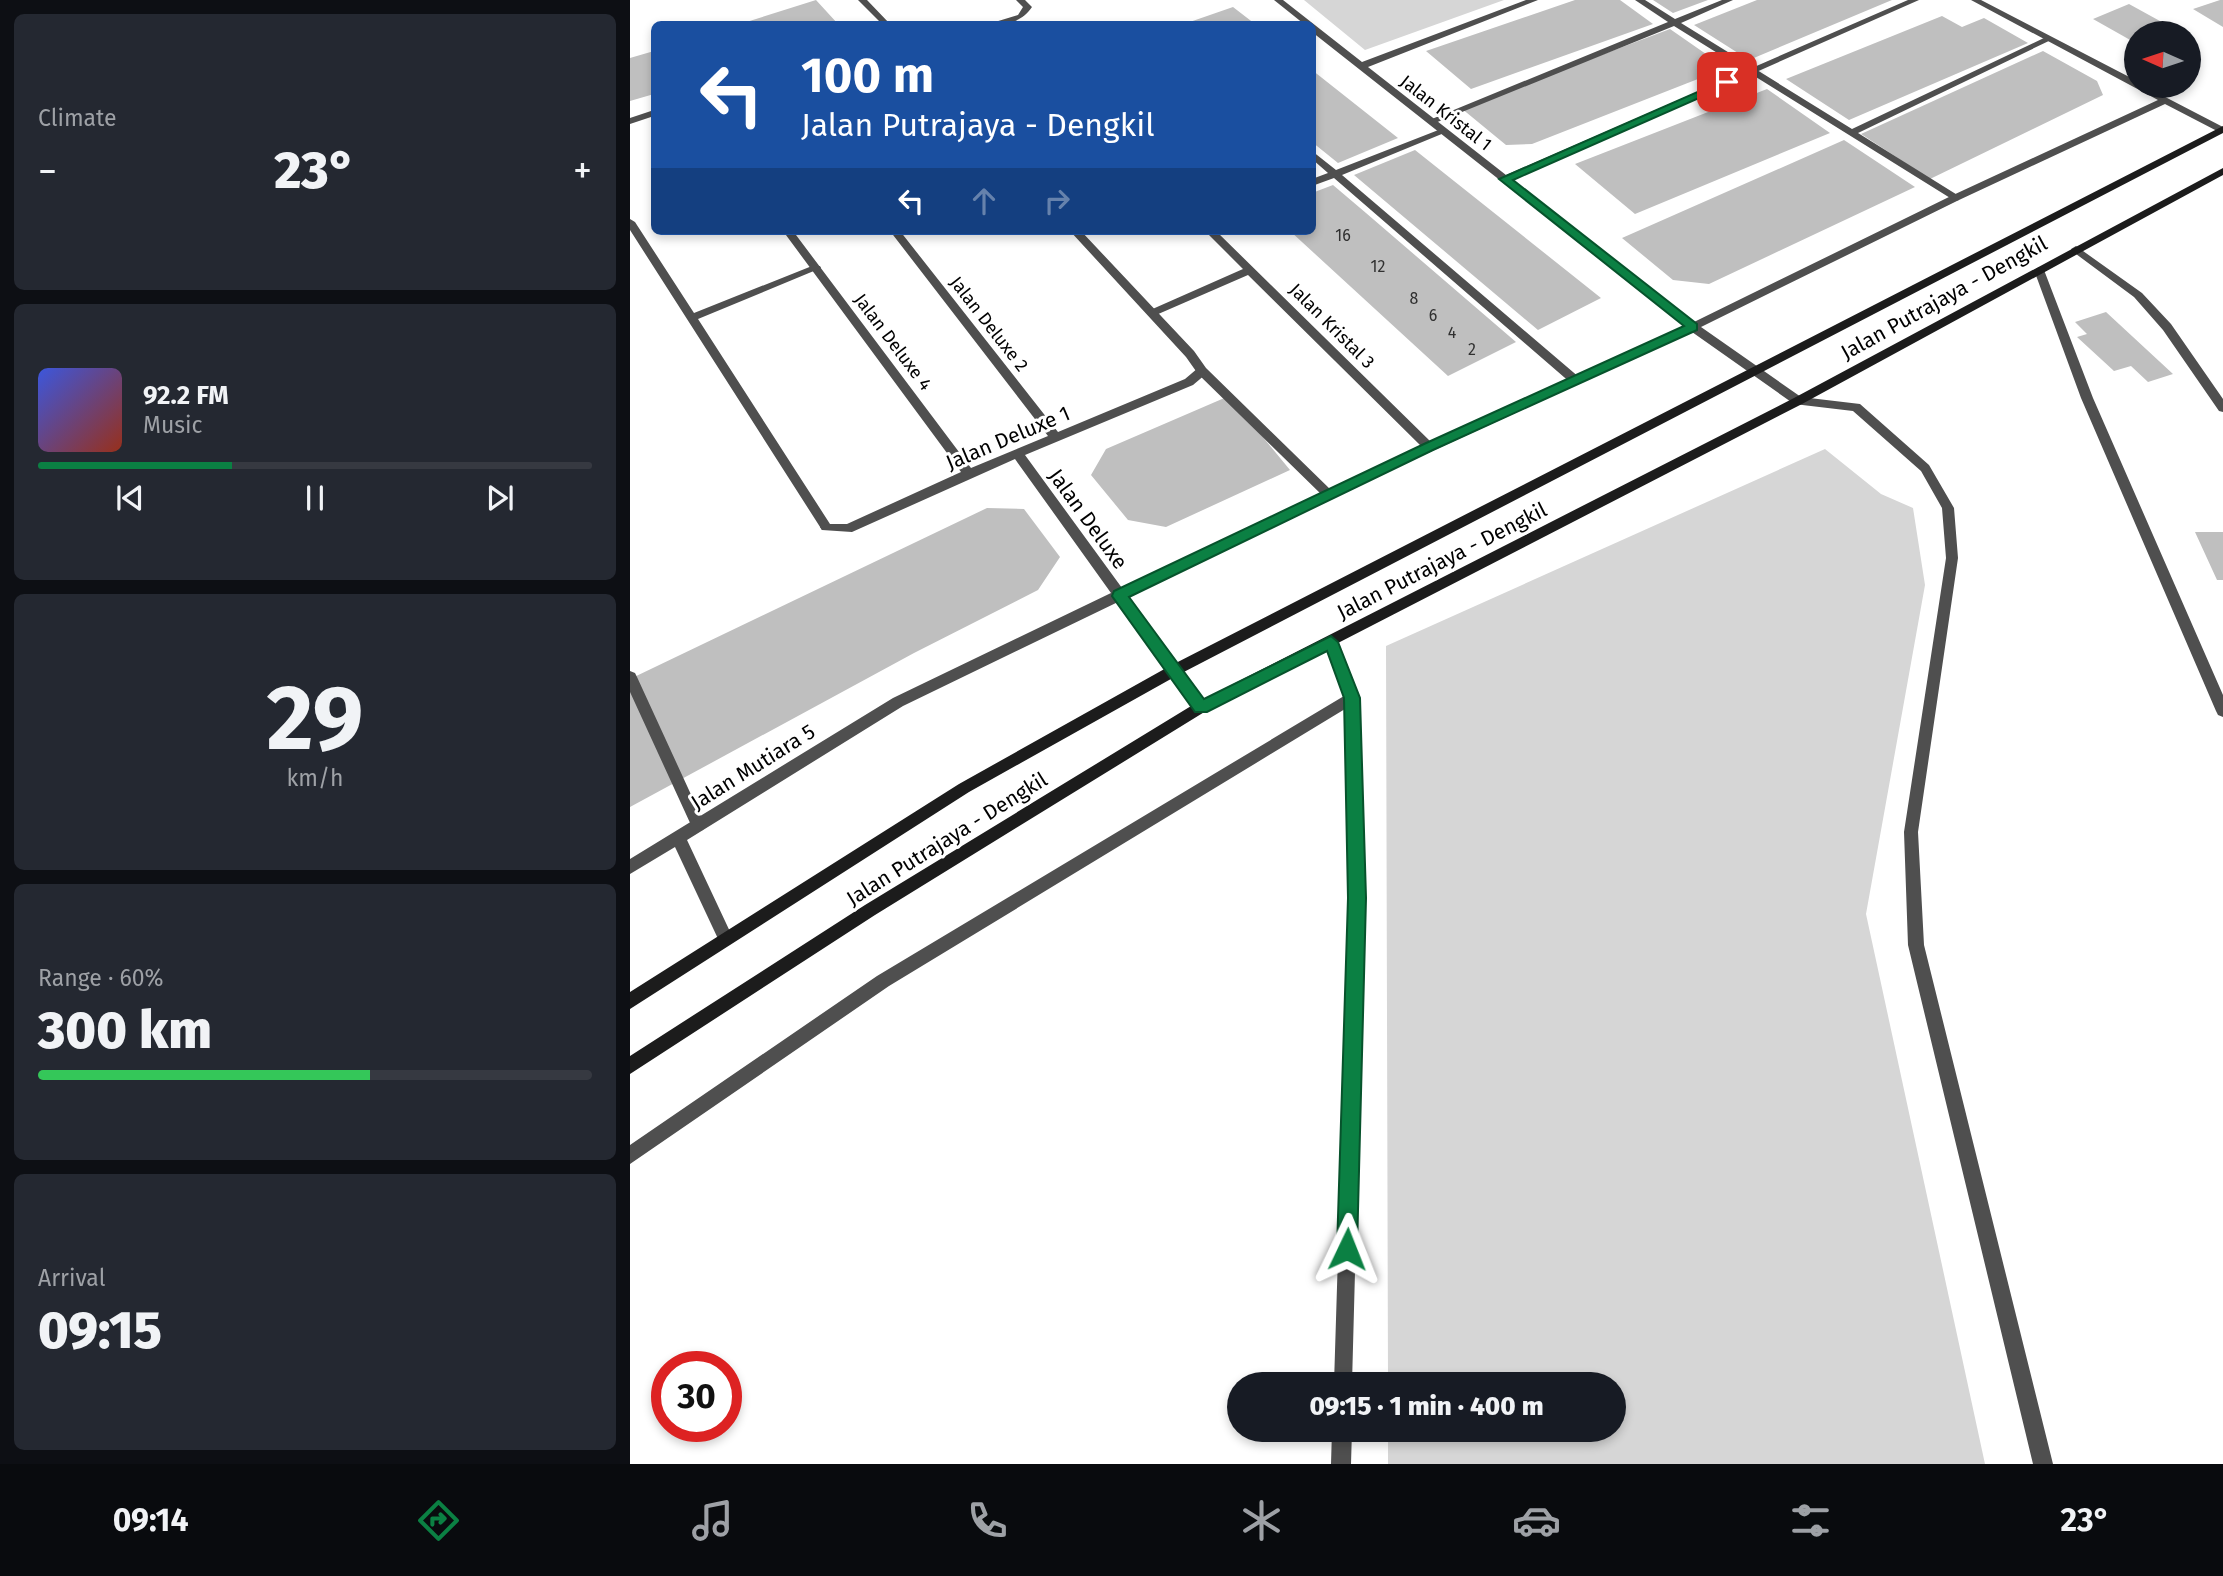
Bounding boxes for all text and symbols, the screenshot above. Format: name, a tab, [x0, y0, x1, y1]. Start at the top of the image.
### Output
north arrow	[2124, 21, 2202, 98]
map controls	[2124, 21, 2201, 98]
text: 100 m	[801, 46, 934, 105]
icon: left	[686, 49, 777, 140]
pin	[1697, 52, 1757, 112]
icon: arrive	[1708, 63, 1746, 101]
street label: Jalan Kristal 1	[1396, 70, 1496, 156]
text: Climate	[38, 104, 117, 132]
text: Jalan Putrajaya - Dengkil	[801, 106, 1155, 144]
text: 23°	[274, 139, 356, 202]
text: −	[38, 148, 57, 194]
text: +	[573, 148, 592, 194]
icon: left	[892, 182, 930, 220]
icon: ahead	[965, 182, 1003, 220]
icon: right	[1038, 182, 1076, 220]
house number: 16	[1335, 226, 1351, 245]
street label: Jalan Putrajaya - Dengkil	[1836, 230, 2052, 366]
house number: 12	[1371, 257, 1385, 276]
street label: Jalan Deluxe 2	[945, 272, 1033, 376]
street label: Jalan Kristal 3	[1285, 279, 1379, 373]
street label: Jalan Deluxe 4	[850, 289, 937, 395]
house number: 8	[1410, 289, 1419, 308]
house number: 6	[1429, 306, 1437, 325]
house number: 4	[1448, 323, 1457, 342]
house number: 2	[1468, 340, 1476, 359]
text: 92.2 FM	[143, 380, 229, 411]
street label: Jalan Deluxe 1	[942, 400, 1074, 476]
text: Music	[143, 411, 203, 439]
street label: Jalan Deluxe	[1043, 464, 1133, 574]
icon: previous	[111, 479, 149, 517]
icon: pause	[296, 479, 334, 517]
icon: next	[481, 479, 519, 517]
street label: Jalan Putrajaya - Dengkil	[1333, 497, 1551, 625]
text: 29	[266, 664, 364, 773]
street label: Jalan Mutiara 5	[686, 719, 820, 815]
text: km/h	[287, 764, 343, 792]
street label: Jalan Putrajaya - Dengkil	[842, 767, 1052, 911]
text: Range · 60%	[38, 964, 164, 992]
text: 300 km	[38, 999, 212, 1062]
position arrow	[1310, 1212, 1384, 1286]
text: Arrival	[38, 1264, 105, 1292]
text: 09:15	[38, 1299, 162, 1362]
speed limit sign: 30	[651, 1351, 742, 1442]
text: 09:15 · 1 min · 400 m	[1309, 1391, 1544, 1422]
icon: directions	[414, 1496, 463, 1545]
icon: music	[688, 1496, 737, 1545]
icon: phone	[963, 1496, 1012, 1545]
icon: climate	[1237, 1496, 1286, 1545]
icon: car	[1512, 1496, 1561, 1545]
icon: filters	[1786, 1496, 1835, 1545]
text: 09:14	[113, 1501, 189, 1539]
text: 23°	[2061, 1501, 2110, 1539]

